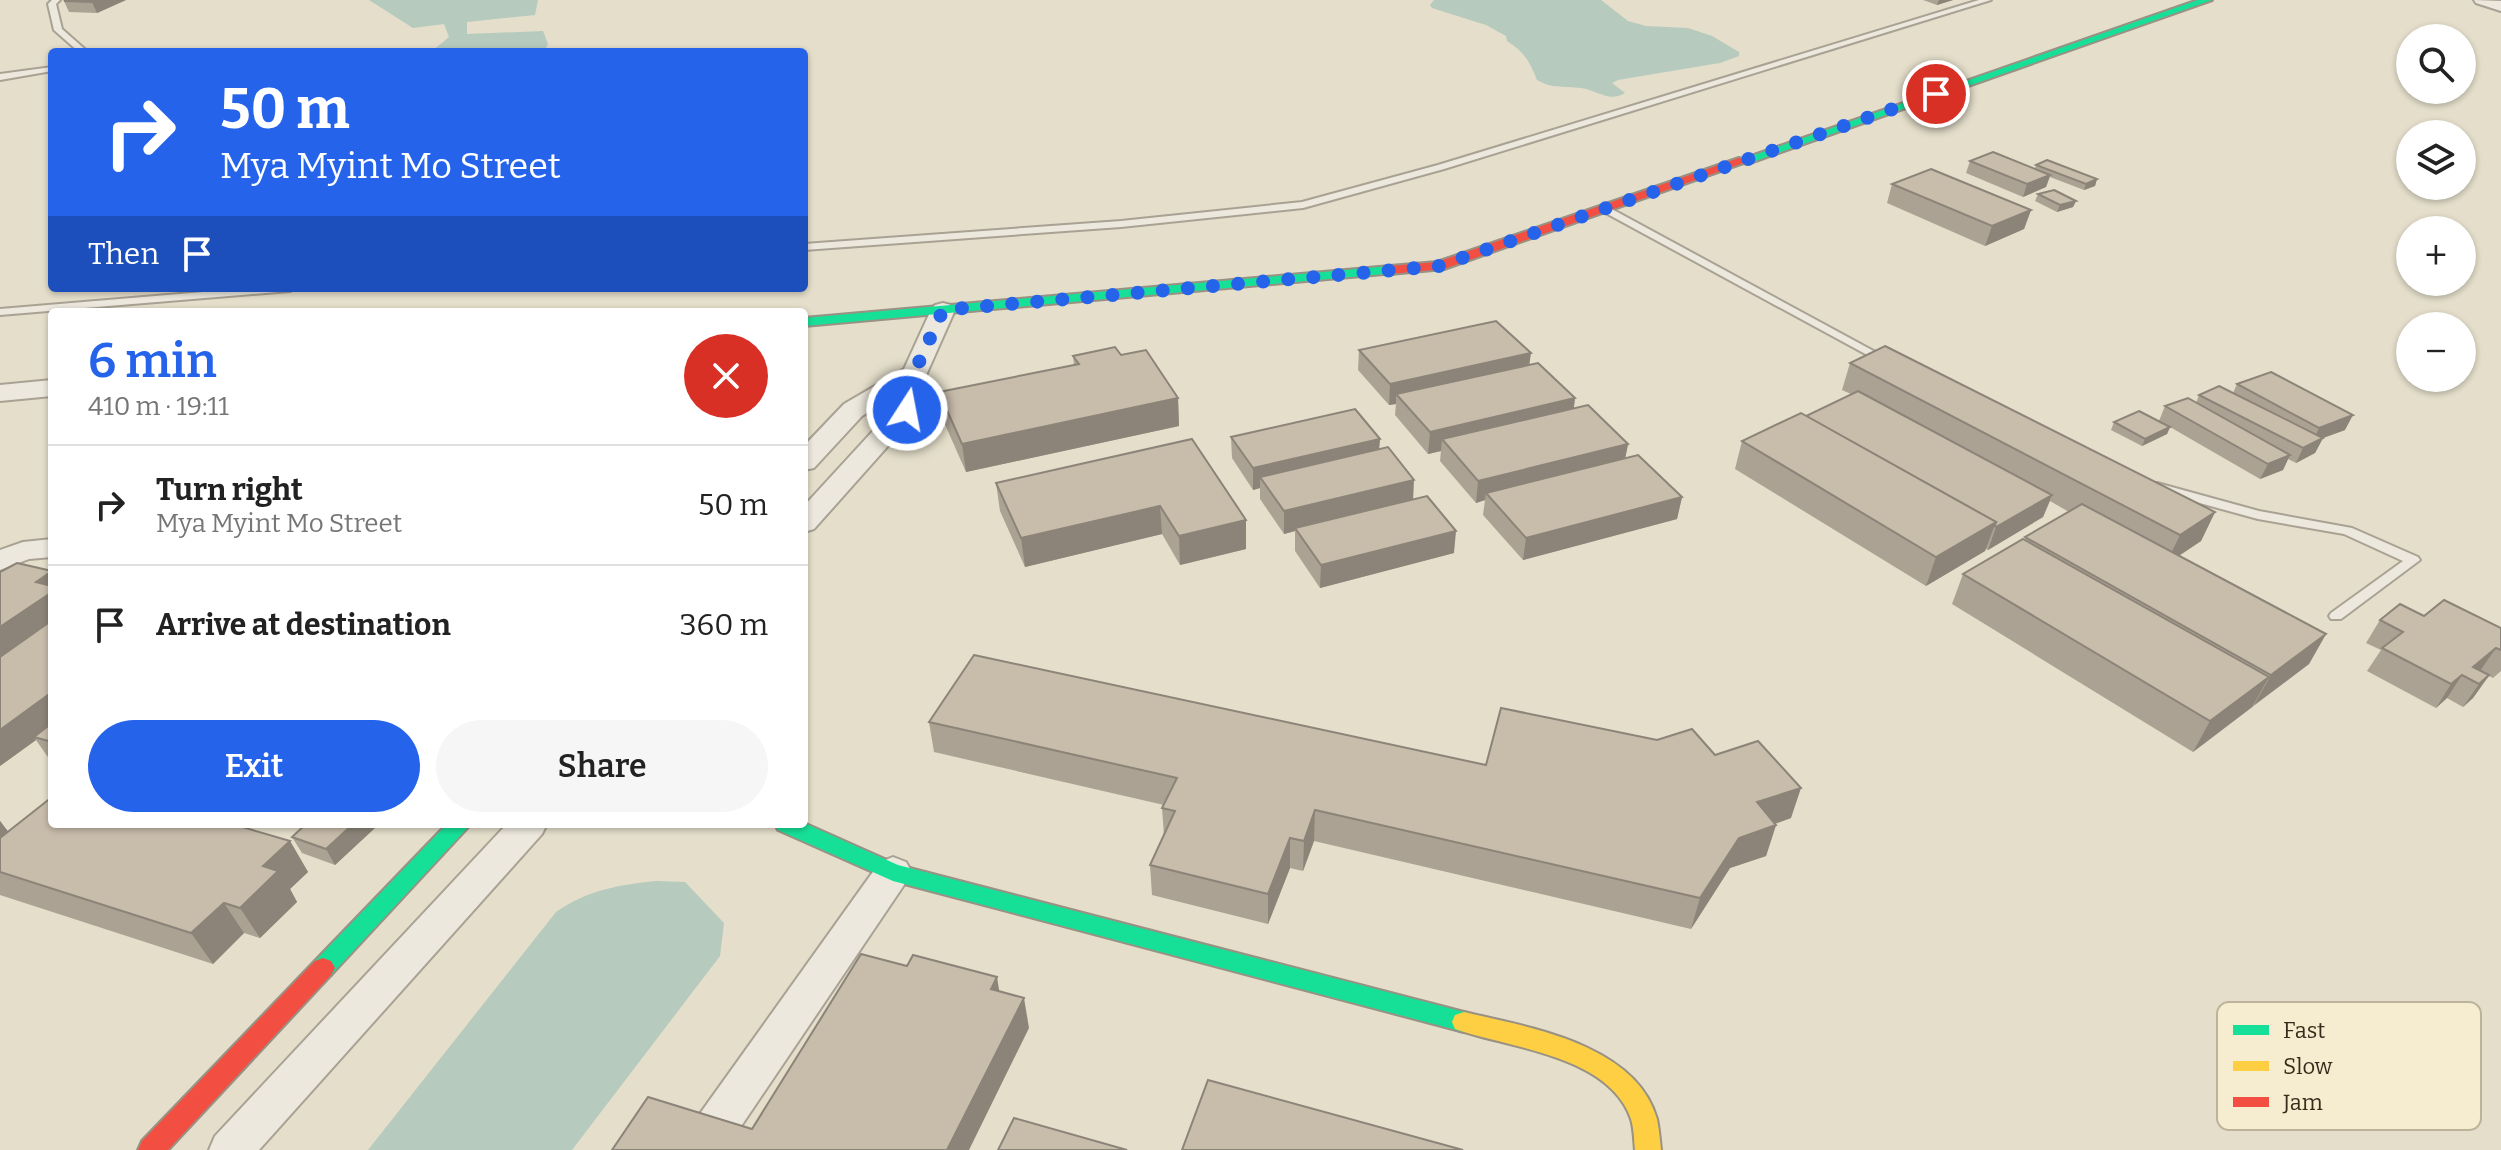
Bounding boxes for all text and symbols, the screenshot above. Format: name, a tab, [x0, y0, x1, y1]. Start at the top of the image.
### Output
map controls	[2396, 24, 2476, 392]
button: search	[2396, 24, 2476, 104]
pin	[1902, 60, 1970, 128]
icon: arrive	[1914, 72, 1958, 116]
text: 50 m	[220, 76, 350, 143]
icon: right	[88, 80, 192, 184]
button: layers	[2396, 120, 2476, 200]
text: Mya Myint Mo Street	[220, 144, 561, 188]
button: +	[2396, 216, 2476, 296]
icon: arrive	[175, 232, 219, 276]
text: Then	[88, 236, 159, 272]
button: −	[2396, 312, 2476, 392]
text: 6 min	[88, 332, 217, 390]
button: close	[684, 334, 768, 418]
position arrow	[865, 368, 949, 452]
text: 410 m · 19:11	[88, 391, 229, 422]
text: Turn right	[156, 472, 303, 508]
icon: right	[88, 483, 132, 527]
text: 50 m	[698, 487, 768, 523]
text: Mya Myint Mo Street	[156, 508, 402, 539]
icon: arrive	[88, 603, 132, 647]
text: Arrive at destination	[156, 607, 451, 643]
text: 360 m	[679, 607, 768, 643]
button: Exit	[88, 720, 420, 812]
button: Share	[436, 720, 768, 812]
legend	[2217, 1002, 2481, 1130]
text: Fast	[2283, 1017, 2325, 1044]
text: Slow	[2283, 1053, 2333, 1080]
text: Jam	[2282, 1089, 2323, 1116]

